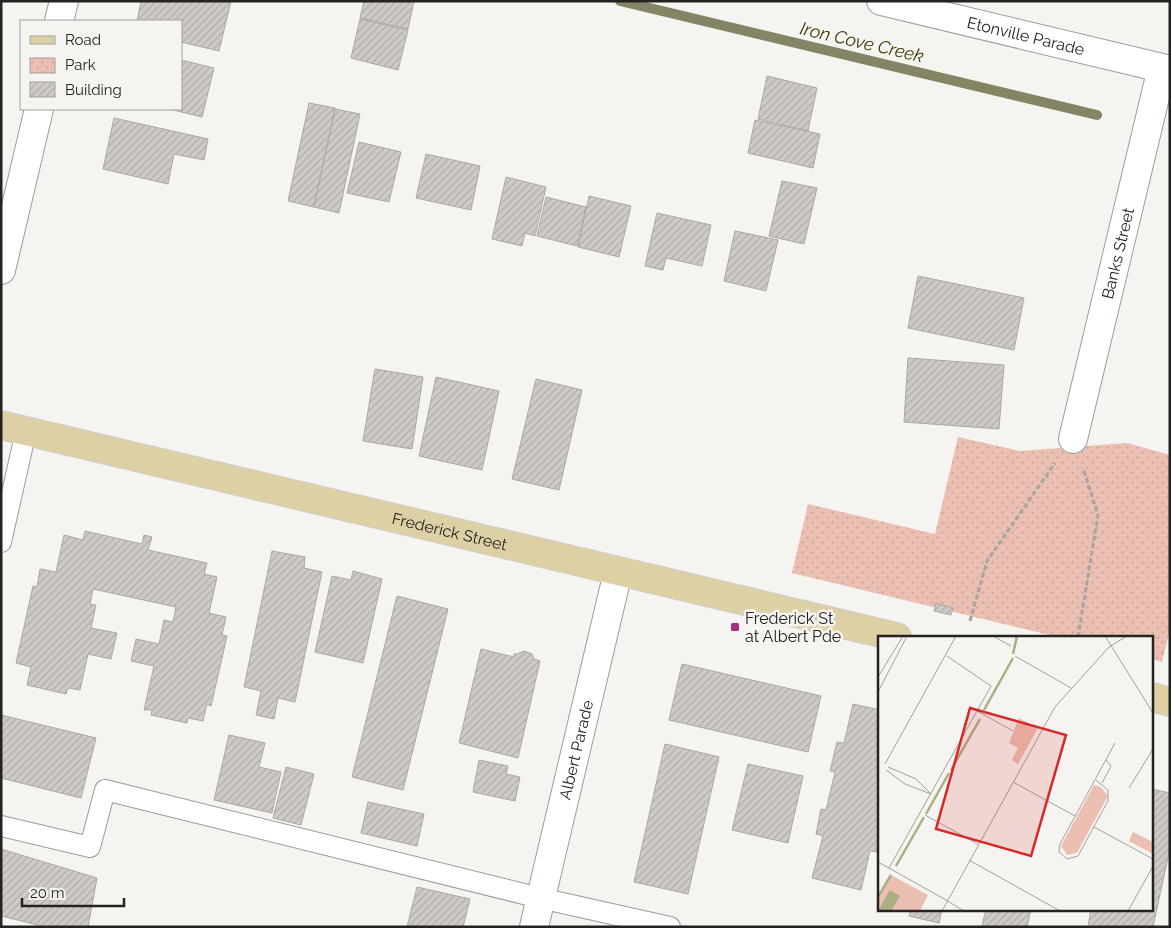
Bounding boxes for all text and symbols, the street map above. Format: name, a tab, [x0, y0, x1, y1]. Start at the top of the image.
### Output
street label: Etonville Parade	[965, 12, 1087, 59]
water label: Iron Cove Creek	[798, 18, 926, 67]
legend	[20, 20, 182, 110]
text: Road	[65, 31, 101, 49]
text: Park	[65, 56, 96, 74]
text: Building	[65, 81, 122, 99]
street label: Banks Street	[1097, 205, 1138, 301]
street label: Frederick Street	[390, 508, 510, 554]
place label: Frederick St at Albert Pde	[745, 609, 841, 646]
marker: Frederick St at Albert Pde	[729, 621, 741, 633]
inset map	[878, 636, 1154, 910]
street label: Albert Parade	[555, 698, 597, 802]
scale bar	[22, 876, 125, 908]
text: 20 m	[30, 884, 65, 902]

